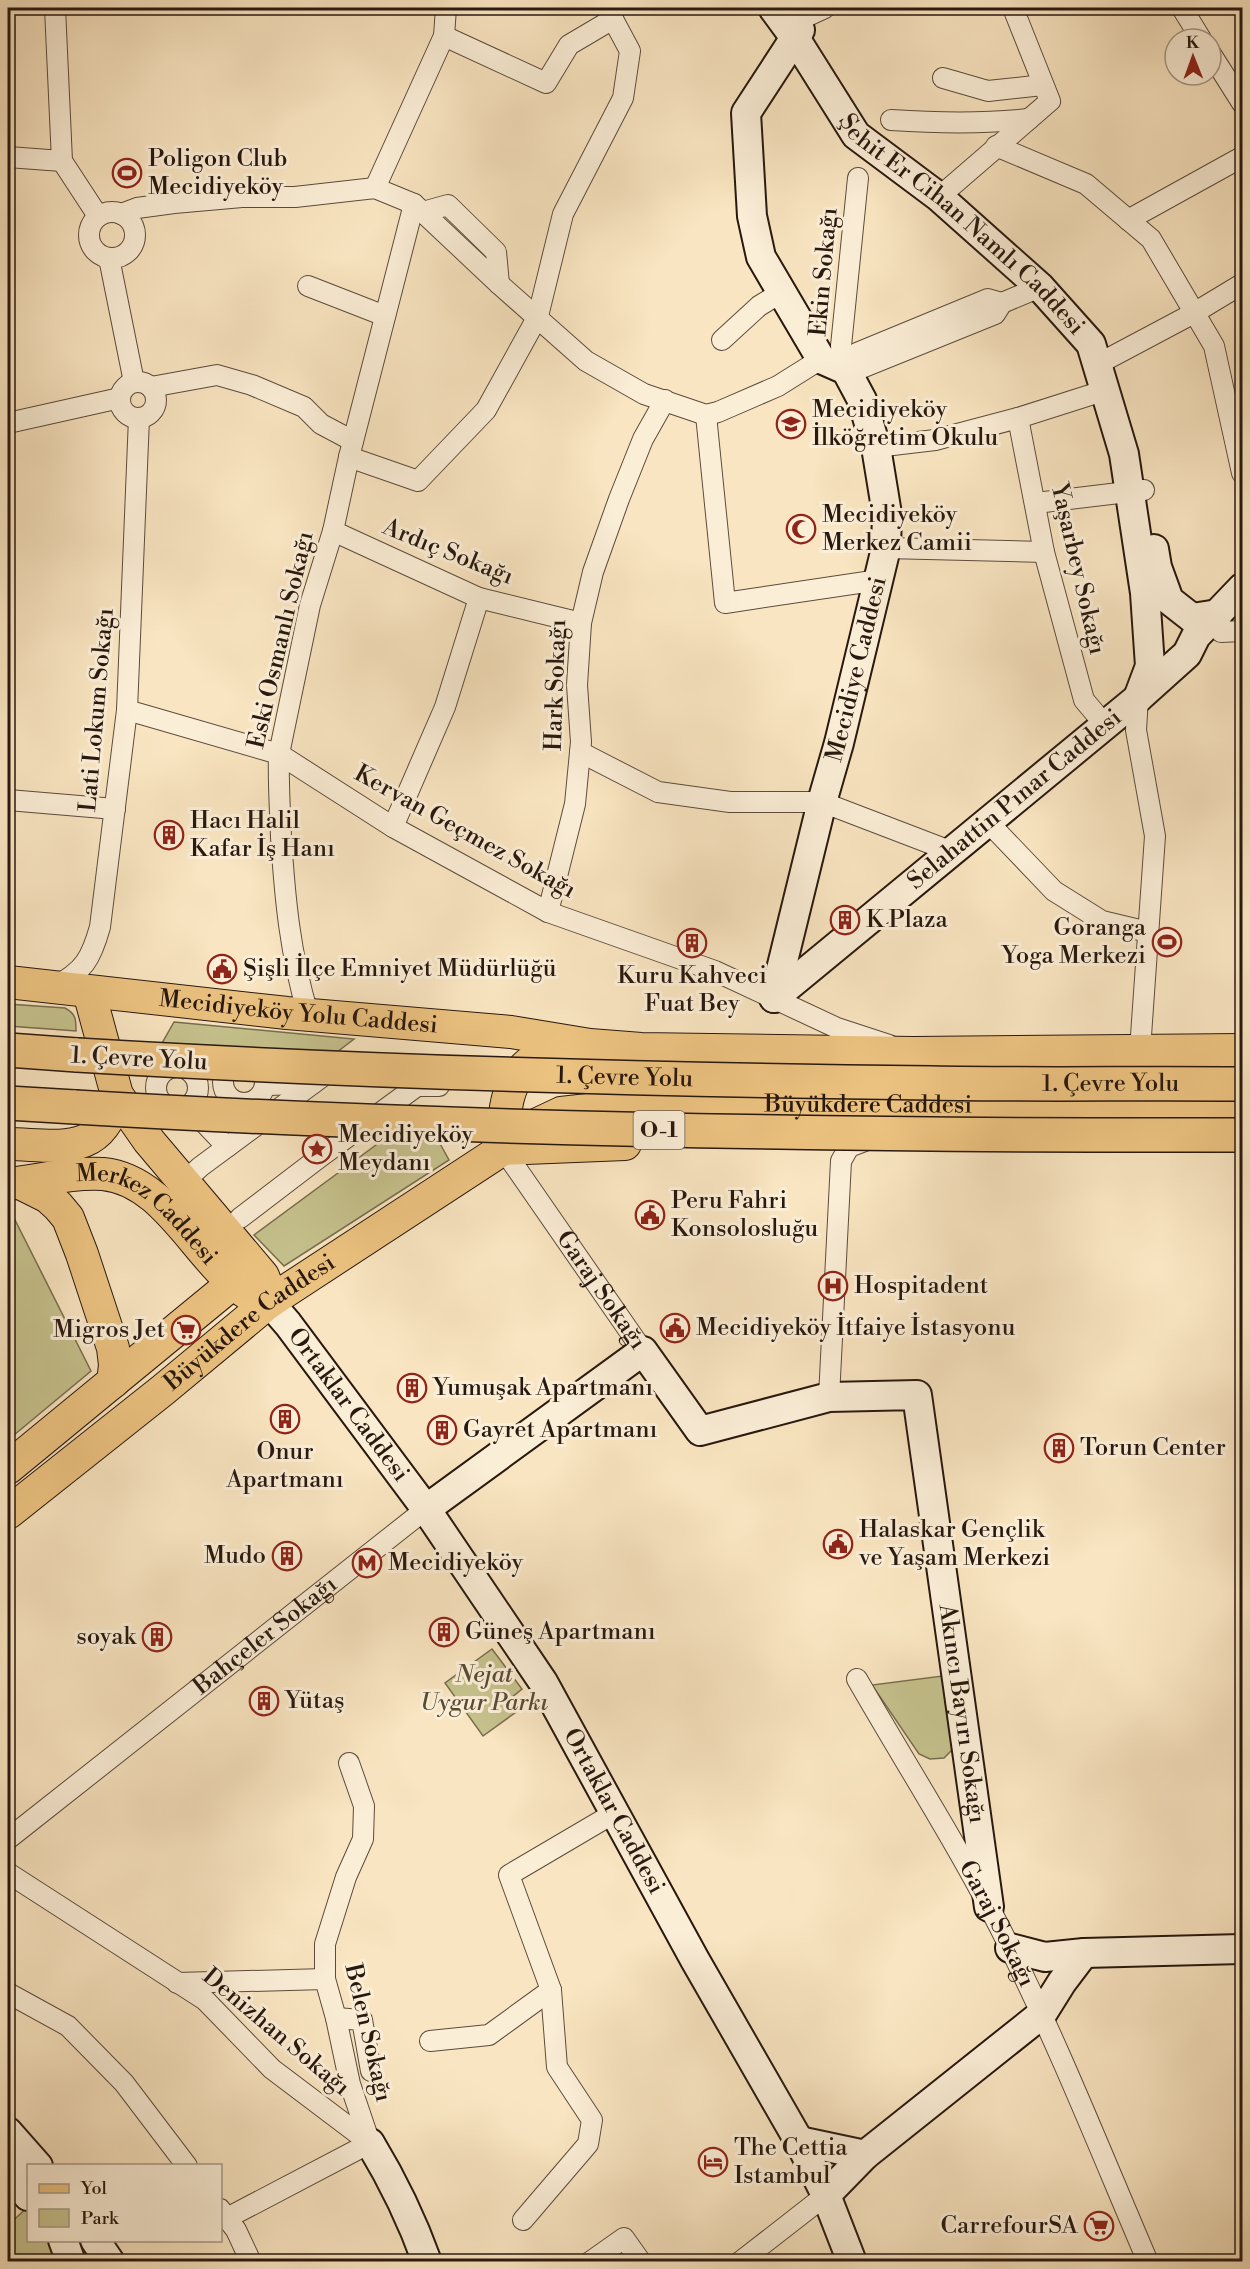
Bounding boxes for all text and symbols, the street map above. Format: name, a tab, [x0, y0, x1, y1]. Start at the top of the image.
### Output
north arrow	[1163, 27, 1223, 87]
text: K	[1186, 33, 1200, 53]
street label: Şehit Er Cihan Namlı Caddesi	[832, 108, 1091, 341]
place label: Poligon Club Mecidiyeköy	[148, 144, 287, 202]
sports icon: Poligon Club Mecidiyeköy	[111, 157, 143, 189]
street label: Ekin Sokağı	[803, 206, 845, 338]
place label: Mecidiyeköy İlköğretim Okulu	[812, 395, 998, 453]
school or university icon: Mecidiyeköy İlköğretim Okulu	[775, 408, 807, 440]
street label: Yaşarbey Sokağı	[1043, 478, 1112, 658]
place label: Mecidiyeköy Merkez Camii	[822, 500, 972, 558]
street label: Ardıç Sokağı	[377, 512, 518, 592]
mosque icon: Mecidiyeköy Merkez Camii	[785, 513, 817, 545]
street label: Eski Osmanlı Sokağı	[241, 528, 321, 752]
street label: Mecidiye Caddesi	[819, 573, 894, 766]
street label: Lati Lokum Sokağı	[73, 607, 121, 813]
street label: Hark Sokağı	[539, 618, 573, 751]
street label: Selahattin Pınar Caddesi	[902, 703, 1128, 897]
street label: Kervan Geçmez Sokağı	[349, 759, 581, 905]
place label: Hacı Halil Kafar İş Hanı	[190, 806, 335, 864]
building icon: Hacı Halil Kafar İş Hanı	[153, 819, 185, 851]
building icon: K Plaza	[829, 904, 861, 936]
place label: K Plaza	[866, 905, 949, 935]
place label: Goranga Yoga Merkezi	[1000, 913, 1147, 971]
sports icon: Goranga Yoga Merkezi	[1151, 926, 1183, 958]
building icon: Kuru Kahveci Fuat Bey	[676, 927, 708, 959]
public building icon: Şişli İlçe Emniyet Müdürlüğü	[206, 953, 238, 985]
place label: Şişli İlçe Emniyet Müdürlüğü	[243, 953, 557, 984]
place label: Kuru Kahveci Fuat Bey	[617, 961, 767, 1019]
street label: Mecidiyeköy Yolu Caddesi	[157, 984, 439, 1041]
street label: 1. Çevre Yolu	[70, 1040, 209, 1078]
street label: 1. Çevre Yolu	[556, 1061, 694, 1094]
street label: 1. Çevre Yolu	[1042, 1069, 1179, 1099]
street label: Büyükdere Caddesi	[763, 1090, 972, 1121]
road number: O-1	[634, 1111, 684, 1149]
place label: Mecidiyeköy Meydanı	[338, 1120, 474, 1178]
place icon: Mecidiyeköy Meydanı	[301, 1133, 333, 1165]
street label: Merkez Caddesi	[75, 1158, 224, 1271]
place label: Peru Fahri Konsolosluğu	[671, 1186, 818, 1244]
public building icon: Peru Fahri Konsolosluğu	[634, 1199, 666, 1231]
street label: Garaj Sokağı	[549, 1225, 653, 1356]
street label: Büyükdere Caddesi	[157, 1248, 341, 1398]
hospital icon: Hospitadent	[817, 1270, 849, 1302]
place label: Hospitadent	[854, 1271, 989, 1301]
public building icon: Mecidiyeköy İtfaiye İstasyonu	[659, 1312, 691, 1344]
place label: Mecidiyeköy İtfaiye İstasyonu	[696, 1312, 1016, 1343]
supermarket icon: Migros Jet	[170, 1314, 202, 1346]
place label: Migros Jet	[53, 1315, 165, 1345]
street label: Ortaklar Caddesi	[281, 1322, 416, 1488]
building icon: Yumuşak Apartmanı	[396, 1372, 428, 1404]
place label: Yumuşak Apartmanı	[431, 1373, 653, 1403]
building icon: Onur Apartmanı	[269, 1403, 301, 1435]
building icon: Gayret Apartmanı	[426, 1414, 458, 1446]
place label: Gayret Apartmanı	[463, 1415, 658, 1445]
building icon: Torun Center	[1043, 1432, 1075, 1464]
place label: Torun Center	[1080, 1433, 1226, 1463]
place label: Onur Apartmanı	[225, 1437, 344, 1495]
place label: Halaskar Gençlik ve Yaşam Merkezi	[858, 1515, 1050, 1573]
public building icon: Halaskar Gençlik ve Yaşam Merkezi	[822, 1528, 854, 1560]
building icon: Mudo	[271, 1540, 303, 1572]
place label: Mudo	[204, 1541, 266, 1571]
metro station icon: Mecidiyeköy	[351, 1547, 383, 1579]
place label: Mecidiyeköy	[388, 1548, 524, 1578]
street label: Bahçeler Sokağı	[187, 1570, 344, 1702]
street label: Akıncı Bayırı Sokağı	[931, 1601, 992, 1825]
building icon: Güneş Apartmanı	[428, 1616, 460, 1648]
place label: Güneş Apartmanı	[465, 1617, 656, 1647]
building icon: soyak	[141, 1621, 173, 1653]
place label: soyak	[76, 1622, 137, 1652]
park label: Nejat Uygur Parkı	[420, 1660, 549, 1718]
building icon: Yütaş	[248, 1685, 280, 1717]
place label: Yütaş	[283, 1686, 344, 1716]
street label: Ortaklar Caddesi	[556, 1723, 671, 1899]
street label: Garaj Sokağı	[952, 1855, 1042, 1992]
street label: Belen Sokağı	[337, 1960, 398, 2105]
street label: Denizhan Sokağı	[196, 1962, 356, 2102]
place label: The Cettia Istambul	[734, 2133, 848, 2191]
hotel icon: The Cettia Istambul	[697, 2146, 729, 2178]
legend	[27, 2164, 222, 2242]
text: Yol	[80, 2177, 108, 2200]
text: Park	[81, 2207, 120, 2230]
supermarket icon: CarrefourSA	[1083, 2210, 1115, 2242]
place label: CarrefourSA	[941, 2211, 1079, 2241]

